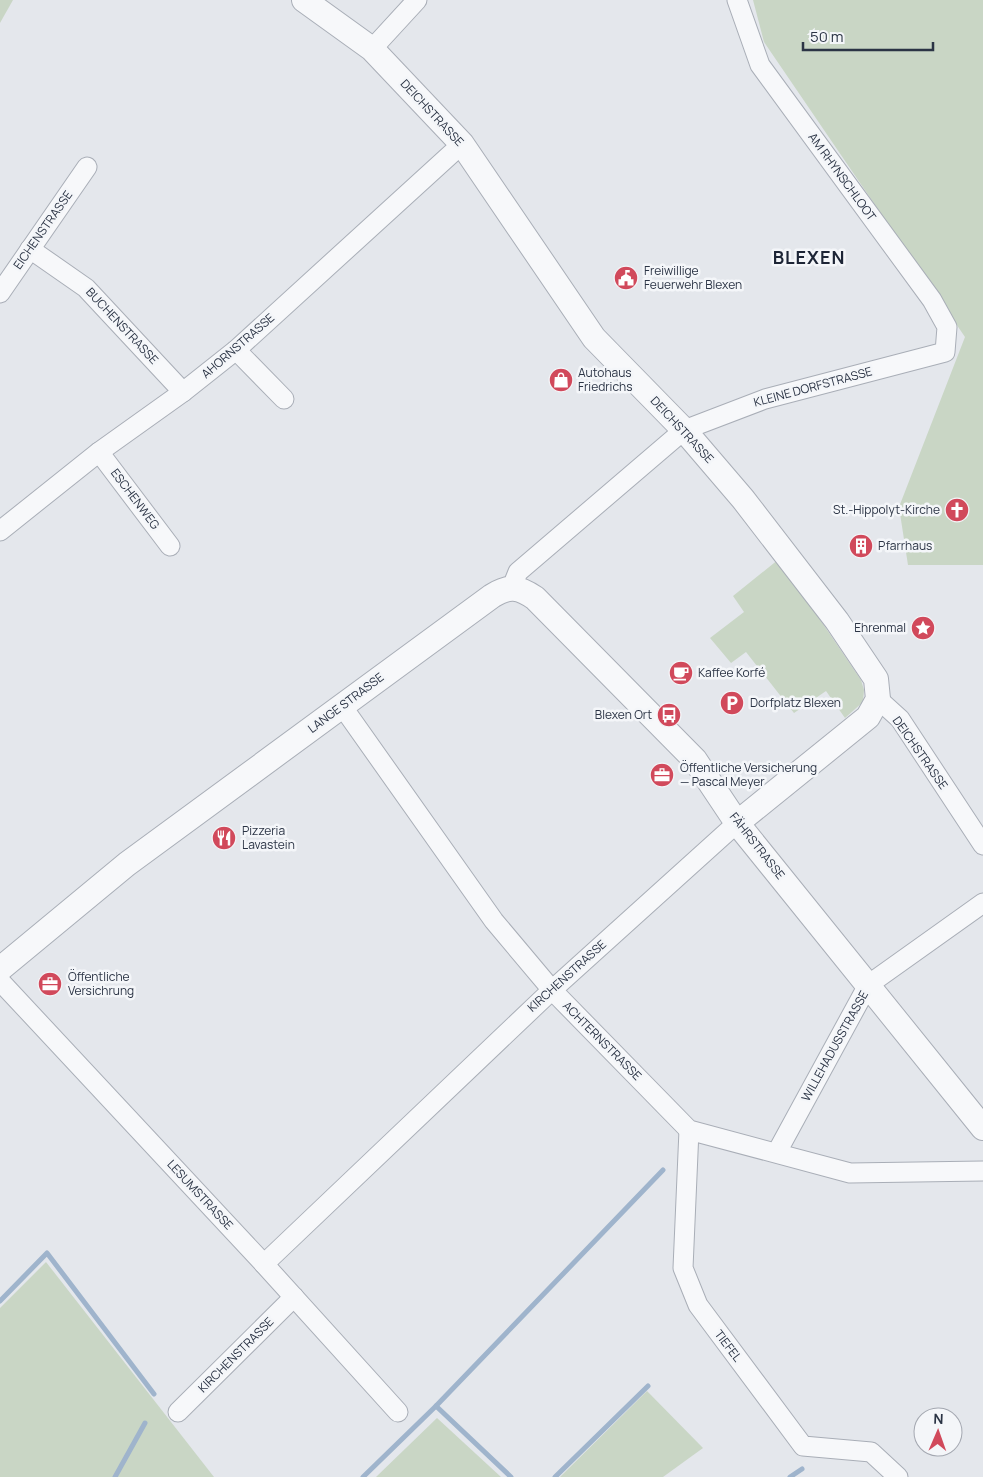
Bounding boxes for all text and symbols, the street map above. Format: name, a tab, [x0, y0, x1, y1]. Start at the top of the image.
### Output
scale bar	[803, 20, 933, 52]
text: 50 m	[810, 26, 844, 47]
street label: DEICHSTRASSE	[397, 75, 468, 150]
street label: AM RHYNSCHLOOT	[805, 129, 881, 225]
street label: EICHENSTRASSE	[9, 187, 76, 273]
district label: BLEXEN	[773, 245, 845, 269]
place label: Freiwillige Feuerwehr Blexen	[644, 262, 742, 293]
public building icon: Freiwillige Feuerwehr Blexen	[613, 265, 639, 291]
street label: BUCHENSTRASSE	[82, 284, 162, 368]
street label: AHORNSTRASSE	[198, 309, 278, 382]
street label: KLEINE DORFSTRASSE	[752, 362, 874, 411]
place label: Autohaus Friedrichs	[578, 364, 633, 395]
shop icon: Autohaus Friedrichs	[548, 367, 574, 393]
street label: DEICHSTRASSE	[647, 392, 718, 467]
street label: ESCHENWEG	[107, 465, 164, 533]
church icon: St.-Hippolyt-Kirche	[944, 497, 970, 523]
place label: St.-Hippolyt-Kirche	[833, 501, 940, 518]
building icon: Pfarrhaus	[848, 533, 874, 559]
place label: Pfarrhaus	[878, 537, 932, 554]
place icon: Ehrenmal	[910, 615, 936, 641]
place label: Ehrenmal	[854, 619, 906, 636]
cafe icon: Kaffee Korfé	[668, 660, 694, 686]
place label: Kaffee Korfé	[698, 664, 765, 681]
street label: LANGE STRASSE	[304, 668, 387, 737]
parking icon: Dorfplatz Blexen	[719, 690, 745, 716]
place label: Dorfplatz Blexen	[750, 694, 841, 711]
bus stop icon: Blexen Ort	[656, 702, 682, 728]
place label: Blexen Ort	[595, 706, 652, 723]
street label: DEICHSTRASSE	[889, 713, 952, 793]
place label: Öffentliche Versicherung — Pascal Meyer	[680, 759, 817, 790]
office icon: Öffentliche Versicherung — Pascal Meyer	[649, 762, 675, 788]
street label: FÄHRSTRASSE	[726, 809, 789, 883]
place label: Pizzeria Lavastein	[242, 822, 295, 853]
restaurant icon: Pizzeria Lavastein	[211, 825, 237, 851]
street label: KIRCHENSTRASSE	[524, 936, 610, 1016]
place label: Öffentliche Versichrung	[68, 968, 134, 999]
office icon: Öffentliche Versichrung	[37, 971, 63, 997]
street label: WILLEHADUSSTRASSE	[797, 987, 872, 1104]
street label: ACHTERNSTRASSE	[559, 997, 646, 1084]
street label: LESUMSTRASSE	[164, 1156, 237, 1233]
street label: KIRCHENSTRASSE	[194, 1313, 277, 1396]
street label: TIEFEL	[711, 1326, 746, 1365]
north arrow	[913, 1407, 963, 1457]
text: N	[933, 1409, 944, 1428]

